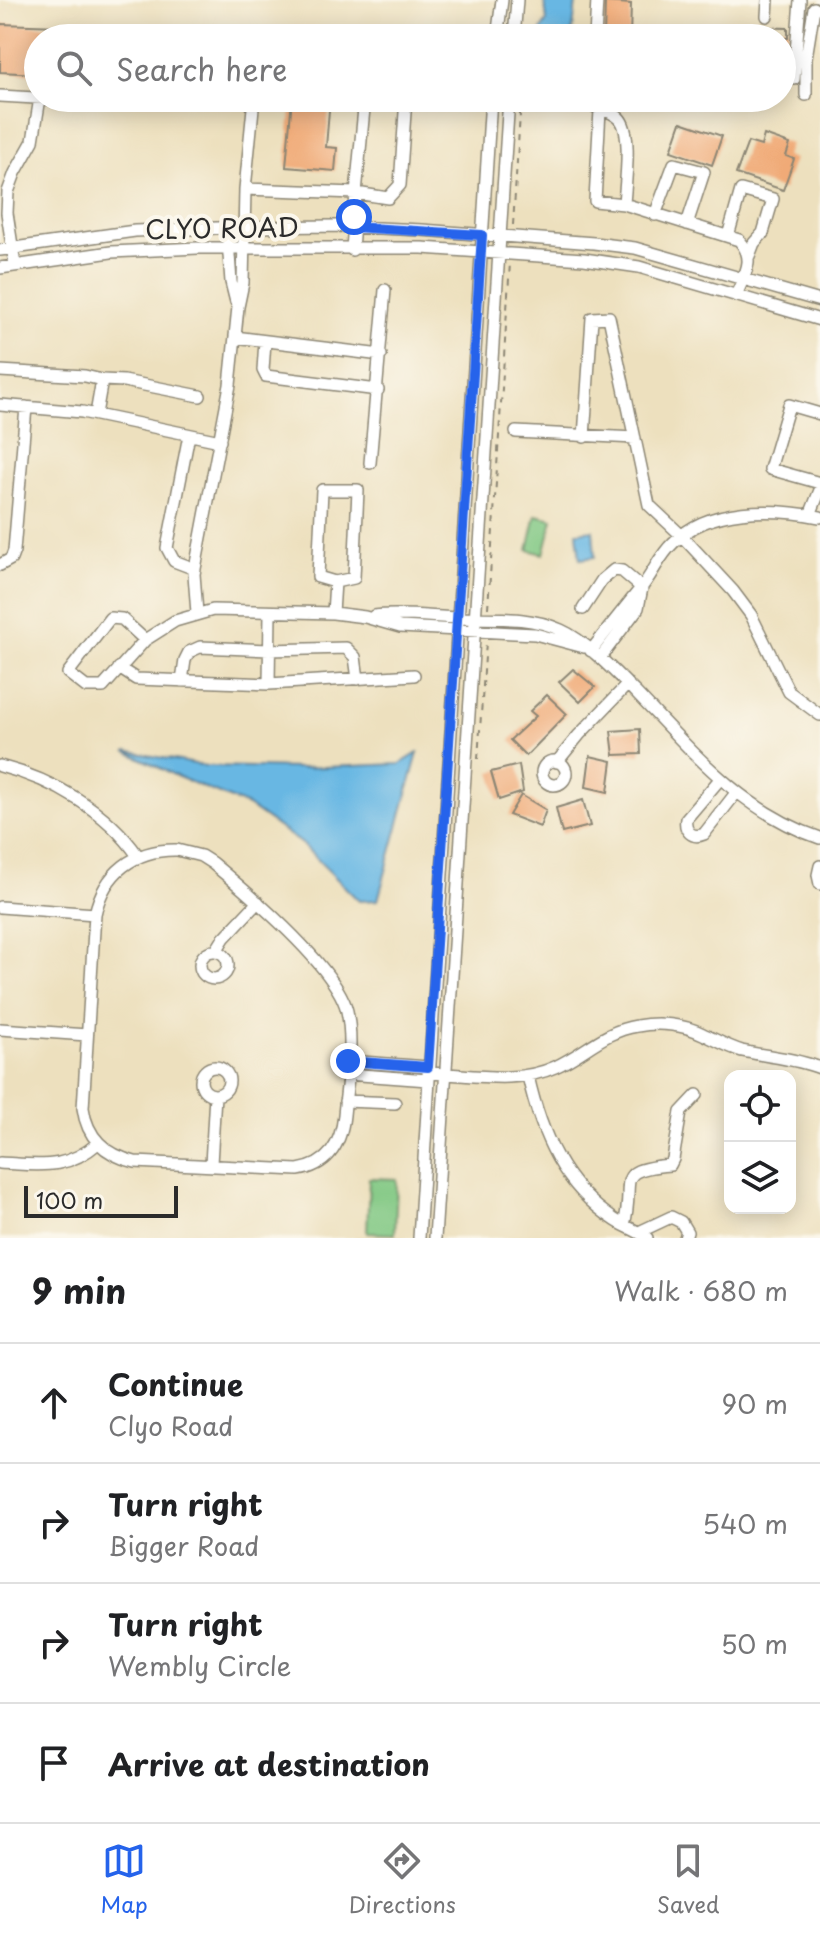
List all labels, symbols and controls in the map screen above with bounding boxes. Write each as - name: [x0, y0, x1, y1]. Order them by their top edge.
- search box: [24, 24, 796, 112]
- icon: search: [52, 46, 96, 90]
- text: Search here: [116, 46, 288, 91]
- route start: [336, 199, 372, 235]
- street label: CLYO ROAD: [145, 207, 299, 248]
- route end: [330, 1043, 366, 1079]
- map controls: [724, 1070, 796, 1214]
- button: locate: [724, 1070, 796, 1142]
- button: layers: [724, 1142, 796, 1214]
- scale bar: [24, 1182, 178, 1218]
- text: 100 m: [36, 1183, 103, 1216]
- text: 9 min: [32, 1264, 126, 1316]
- text: Walk · 680 m: [614, 1271, 788, 1310]
- text: Continue: [108, 1361, 243, 1406]
- icon: ahead: [32, 1381, 76, 1425]
- text: 90 m: [721, 1384, 788, 1423]
- text: Clyo Road: [108, 1406, 234, 1445]
- text: Turn right: [108, 1481, 263, 1526]
- icon: right: [32, 1501, 76, 1545]
- text: 540 m: [702, 1504, 788, 1543]
- text: Bigger Road: [108, 1526, 259, 1565]
- text: Turn right: [108, 1601, 263, 1646]
- icon: right: [32, 1621, 76, 1665]
- text: 50 m: [721, 1624, 788, 1663]
- text: Wembly Circle: [108, 1646, 291, 1685]
- icon: arrive: [32, 1741, 76, 1785]
- text: Arrive at destination: [108, 1741, 430, 1786]
- tab: Map: [101, 1839, 148, 1920]
- tab: Directions: [349, 1839, 456, 1920]
- tab: Saved: [657, 1839, 719, 1920]

